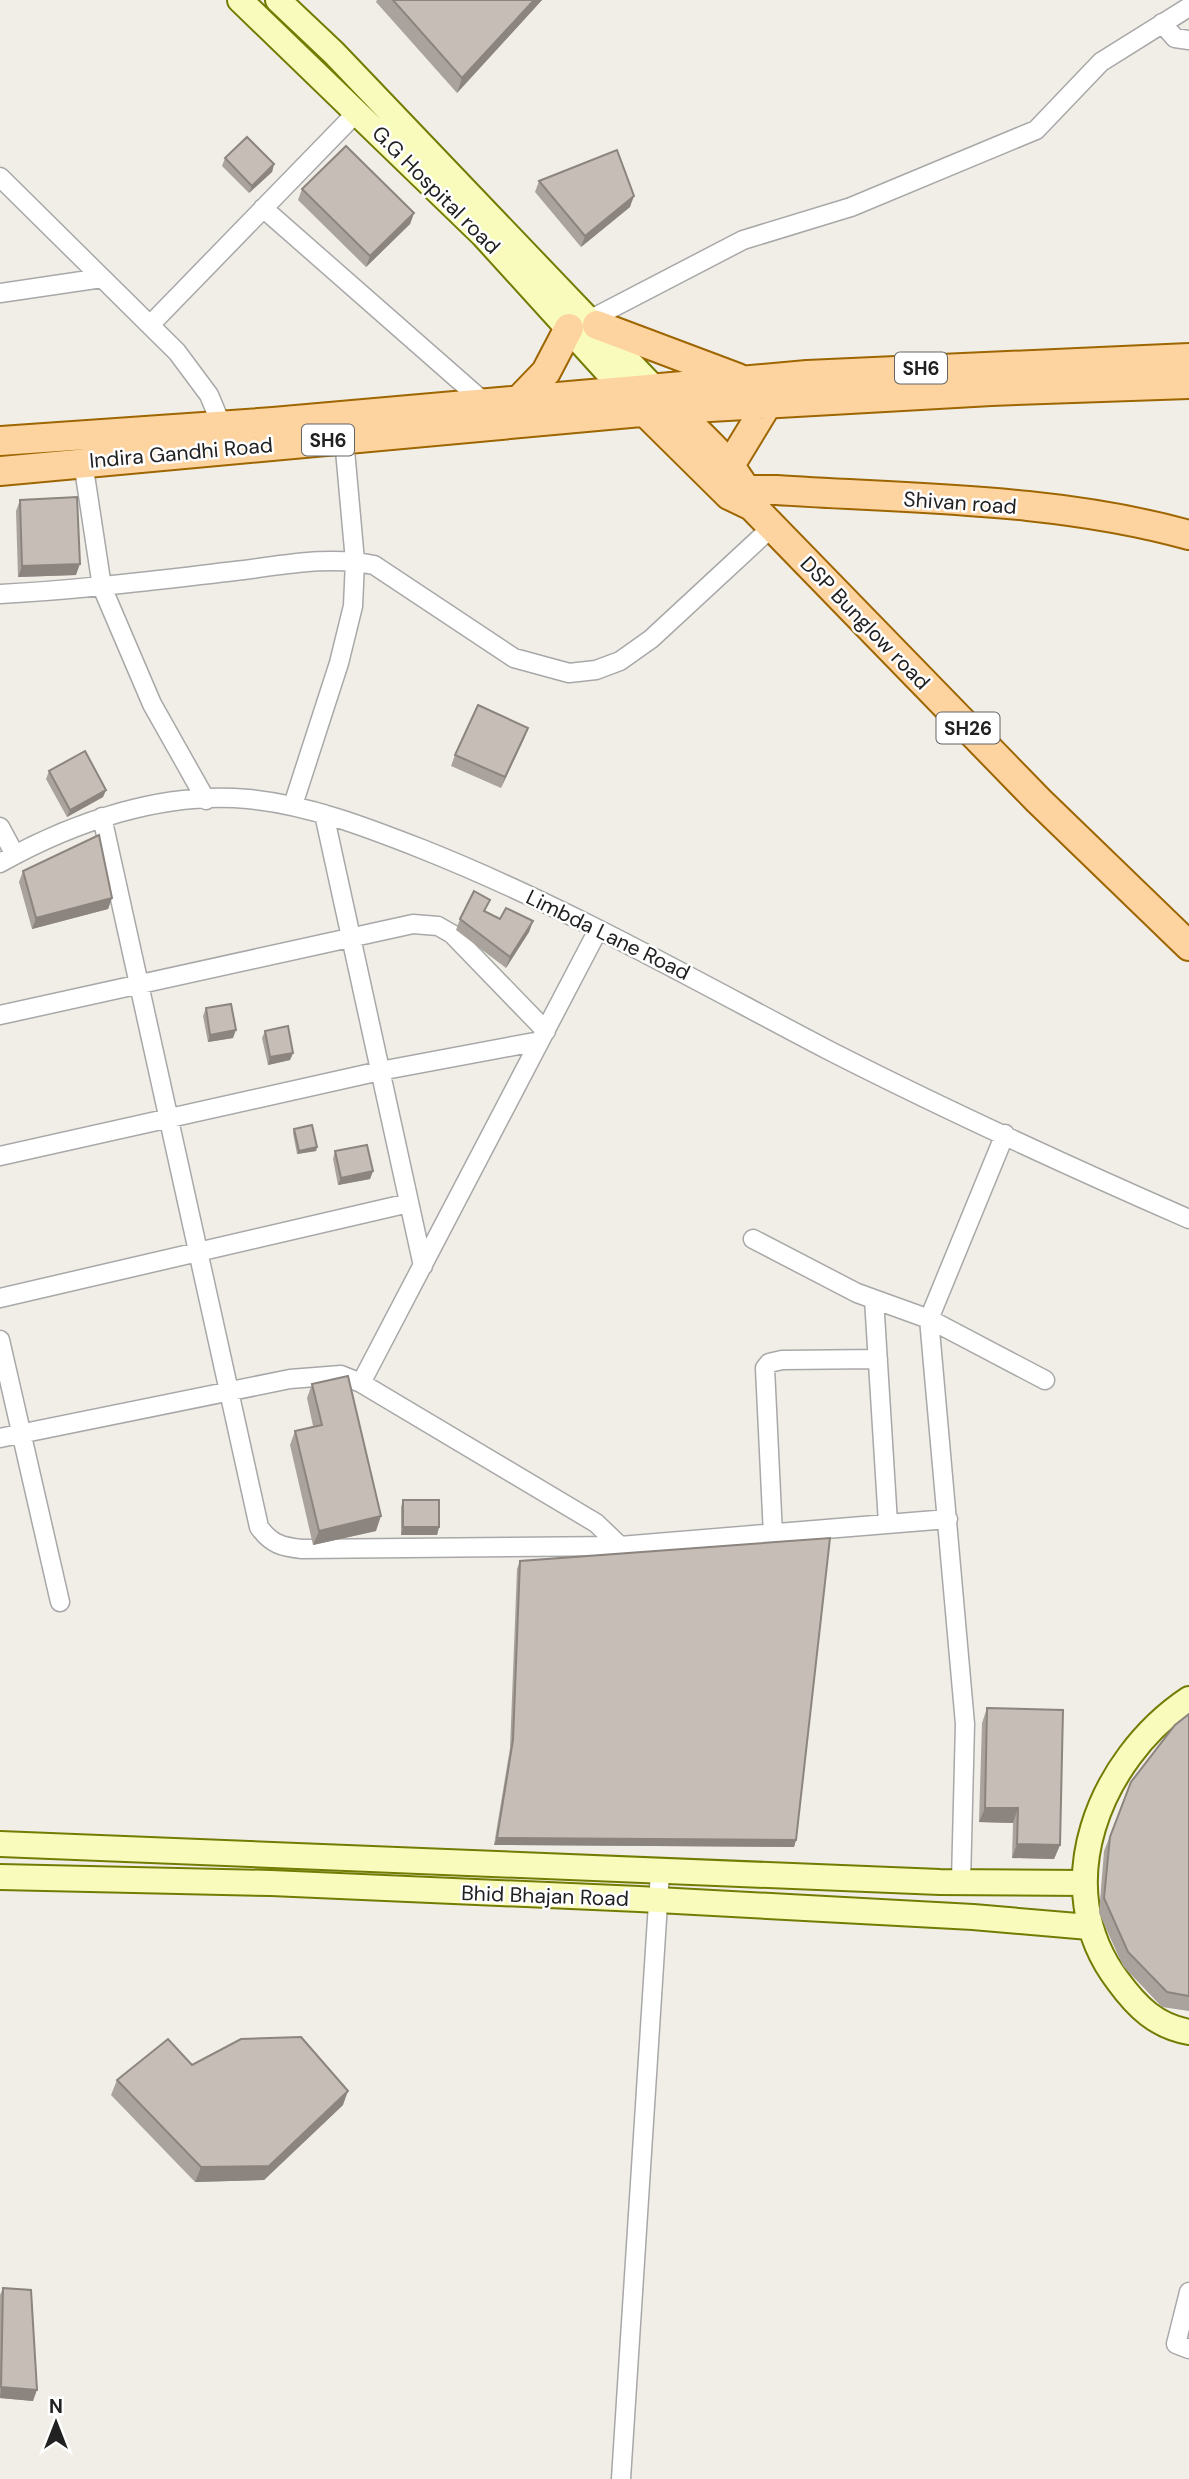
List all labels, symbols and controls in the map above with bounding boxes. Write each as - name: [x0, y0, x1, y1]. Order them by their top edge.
- street label: G.G Hospital road: [366, 120, 506, 260]
- road number: SH6: [895, 352, 947, 384]
- road number: SH6: [302, 424, 354, 456]
- street label: Indira Gandhi Road: [88, 431, 274, 475]
- street label: Shivan road: [902, 485, 1018, 521]
- street label: DSP Bunglow road: [794, 550, 936, 696]
- road number: SH26: [936, 712, 1000, 744]
- street label: Limbda Lane Road: [521, 883, 695, 987]
- street label: Bhid Bhajan Road: [461, 1879, 629, 1913]
- north arrow: [21, 2388, 91, 2458]
- text: N: [49, 2394, 63, 2419]

